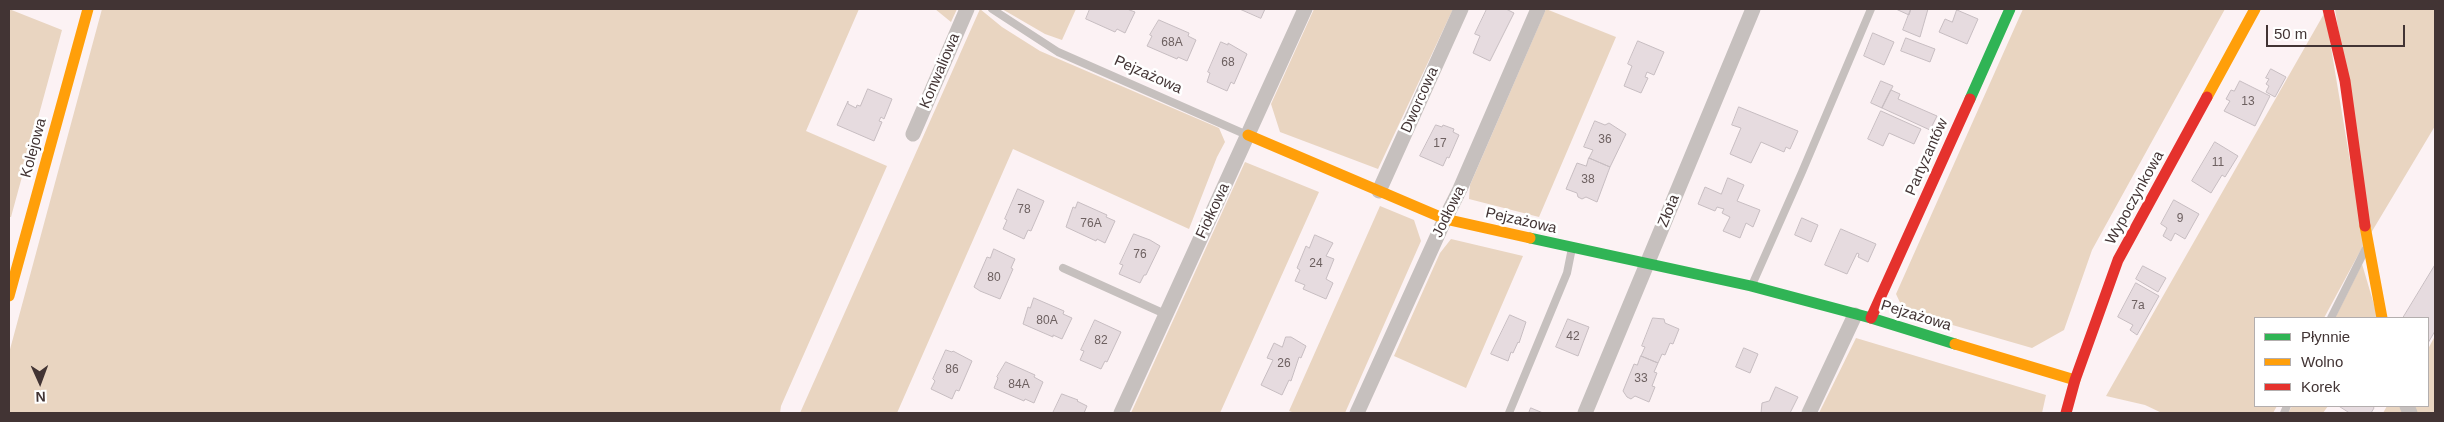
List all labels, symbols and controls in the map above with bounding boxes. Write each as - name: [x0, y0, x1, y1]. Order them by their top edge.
- scale bar: [2269, 15, 2408, 47]
- text: 50 m: [2274, 25, 2307, 42]
- street label: Konwaliowa: [916, 31, 964, 111]
- house number: 68A: [1161, 36, 1183, 50]
- street label: Pejzażowa: [1111, 52, 1185, 98]
- house number: 68: [1221, 56, 1235, 70]
- street label: Dworcowa: [1398, 64, 1442, 136]
- house number: 13: [2241, 95, 2255, 109]
- street label: Kolejowa: [17, 116, 51, 180]
- street label: Partyzantów: [1902, 116, 1952, 198]
- house number: 36: [1598, 133, 1612, 147]
- house number: 17: [1433, 137, 1447, 151]
- street label: Wypoczynkowa: [2102, 148, 2168, 248]
- house number: 11: [2212, 156, 2224, 170]
- house number: 38: [1581, 173, 1595, 187]
- street label: Fiołkowa: [1192, 180, 1234, 242]
- street label: Jodłowa: [1429, 183, 1469, 241]
- street label: Złota: [1654, 192, 1684, 230]
- house number: 78: [1017, 203, 1031, 217]
- street label: Pejzażowa: [1484, 204, 1558, 238]
- house number: 9: [2177, 212, 2183, 226]
- house number: 76A: [1080, 217, 1102, 231]
- house number: 76: [1133, 248, 1147, 262]
- house number: 24: [1309, 257, 1323, 271]
- house number: 80: [987, 271, 1001, 285]
- street label: Pejzażowa: [1879, 297, 1953, 335]
- house number: 7a: [2131, 299, 2145, 313]
- house number: 80A: [1036, 314, 1058, 328]
- legend: [2254, 317, 2429, 407]
- text: Płynnie: [2301, 328, 2350, 345]
- house number: 42: [1566, 330, 1580, 344]
- house number: 82: [1094, 334, 1108, 348]
- text: Wolno: [2301, 353, 2343, 370]
- north arrow: [15, 357, 65, 407]
- house number: 26: [1277, 357, 1291, 371]
- house number: 86: [945, 363, 959, 377]
- house number: 33: [1634, 372, 1648, 386]
- house number: 84A: [1008, 378, 1030, 392]
- text: Korek: [2301, 378, 2340, 395]
- text: N: [35, 389, 46, 405]

